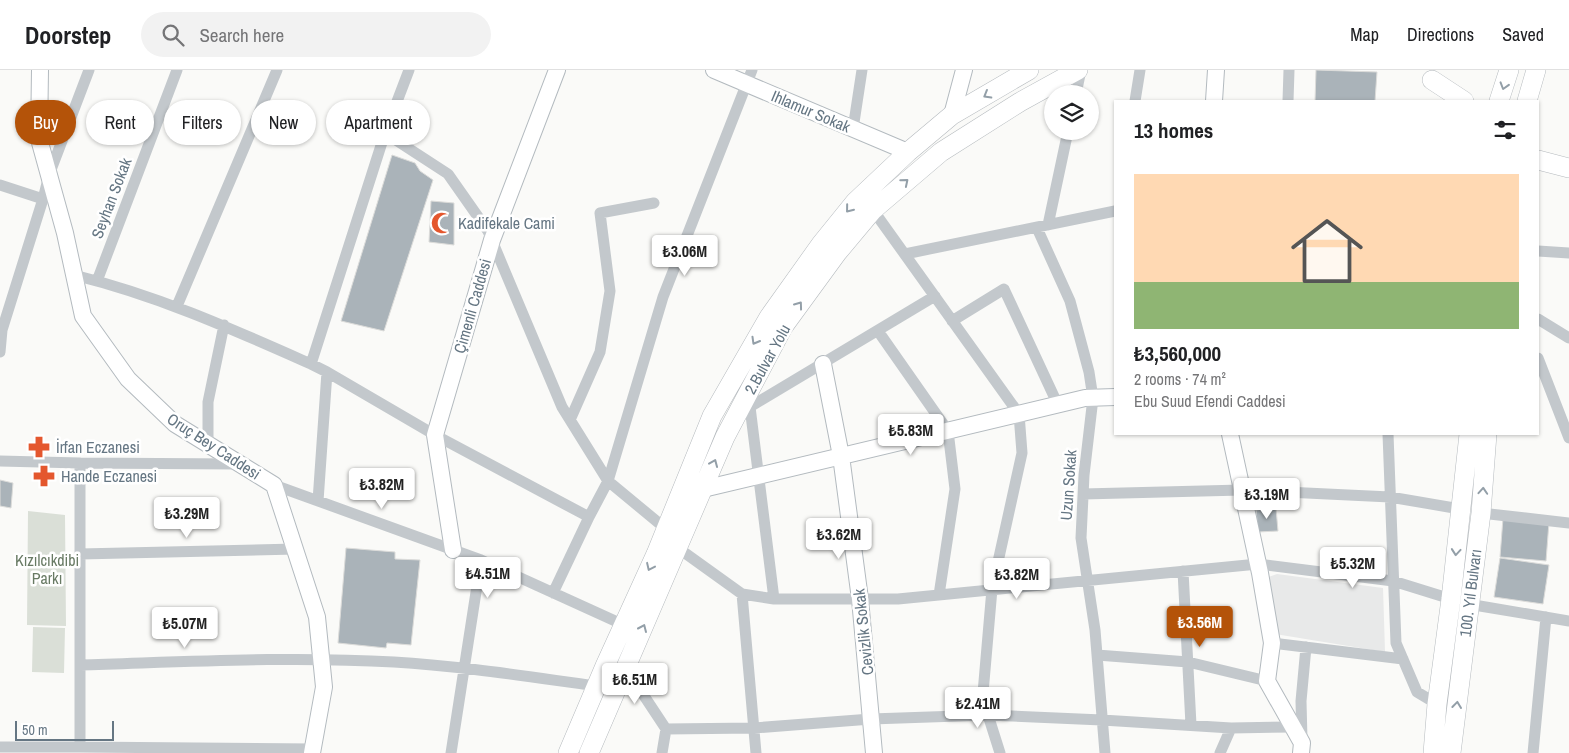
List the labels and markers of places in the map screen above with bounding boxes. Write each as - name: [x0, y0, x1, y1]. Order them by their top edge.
- mosque icon: Kadifekale Cami: [429, 210, 455, 236]
- place label: Kadifekale Cami: [458, 212, 555, 234]
- pin: ₺3.06M: [644, 234, 726, 277]
- pin: ₺5.83M: [870, 414, 952, 456]
- pharmacy icon: İrfan Eczanesi: [26, 434, 52, 460]
- place label: İrfan Eczanesi: [56, 436, 140, 458]
- pharmacy icon: Hande Eczanesi: [31, 463, 57, 489]
- place label: Hande Eczanesi: [61, 465, 157, 487]
- pin: ₺3.82M: [341, 468, 423, 510]
- pin: ₺3.19M: [1226, 478, 1308, 520]
- pin: ₺3.29M: [146, 496, 228, 539]
- pin: ₺3.62M: [798, 518, 880, 560]
- pin: ₺5.32M: [1312, 546, 1394, 589]
- pin: ₺4.51M: [447, 556, 529, 599]
- pin: ₺3.82M: [976, 558, 1058, 600]
- pin: ₺5.07M: [144, 606, 226, 649]
- pin: ₺3.56M: [1159, 606, 1241, 648]
- pin: ₺6.51M: [594, 662, 676, 705]
- pin: ₺2.41M: [937, 686, 1019, 729]

